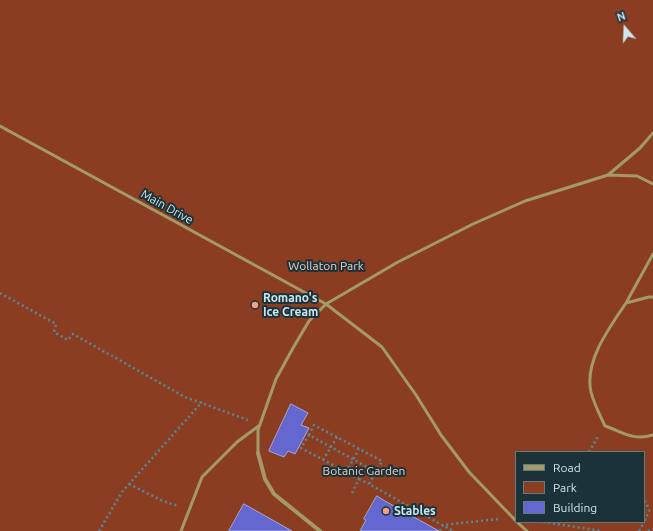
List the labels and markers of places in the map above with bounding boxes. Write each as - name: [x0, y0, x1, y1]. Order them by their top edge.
- place label: Romano's Ice Cream: [263, 291, 318, 319]
- marker: Romano's Ice Cream: [250, 300, 260, 310]
- place label: Stables: [394, 504, 436, 518]
- marker: Stables: [381, 506, 391, 516]

